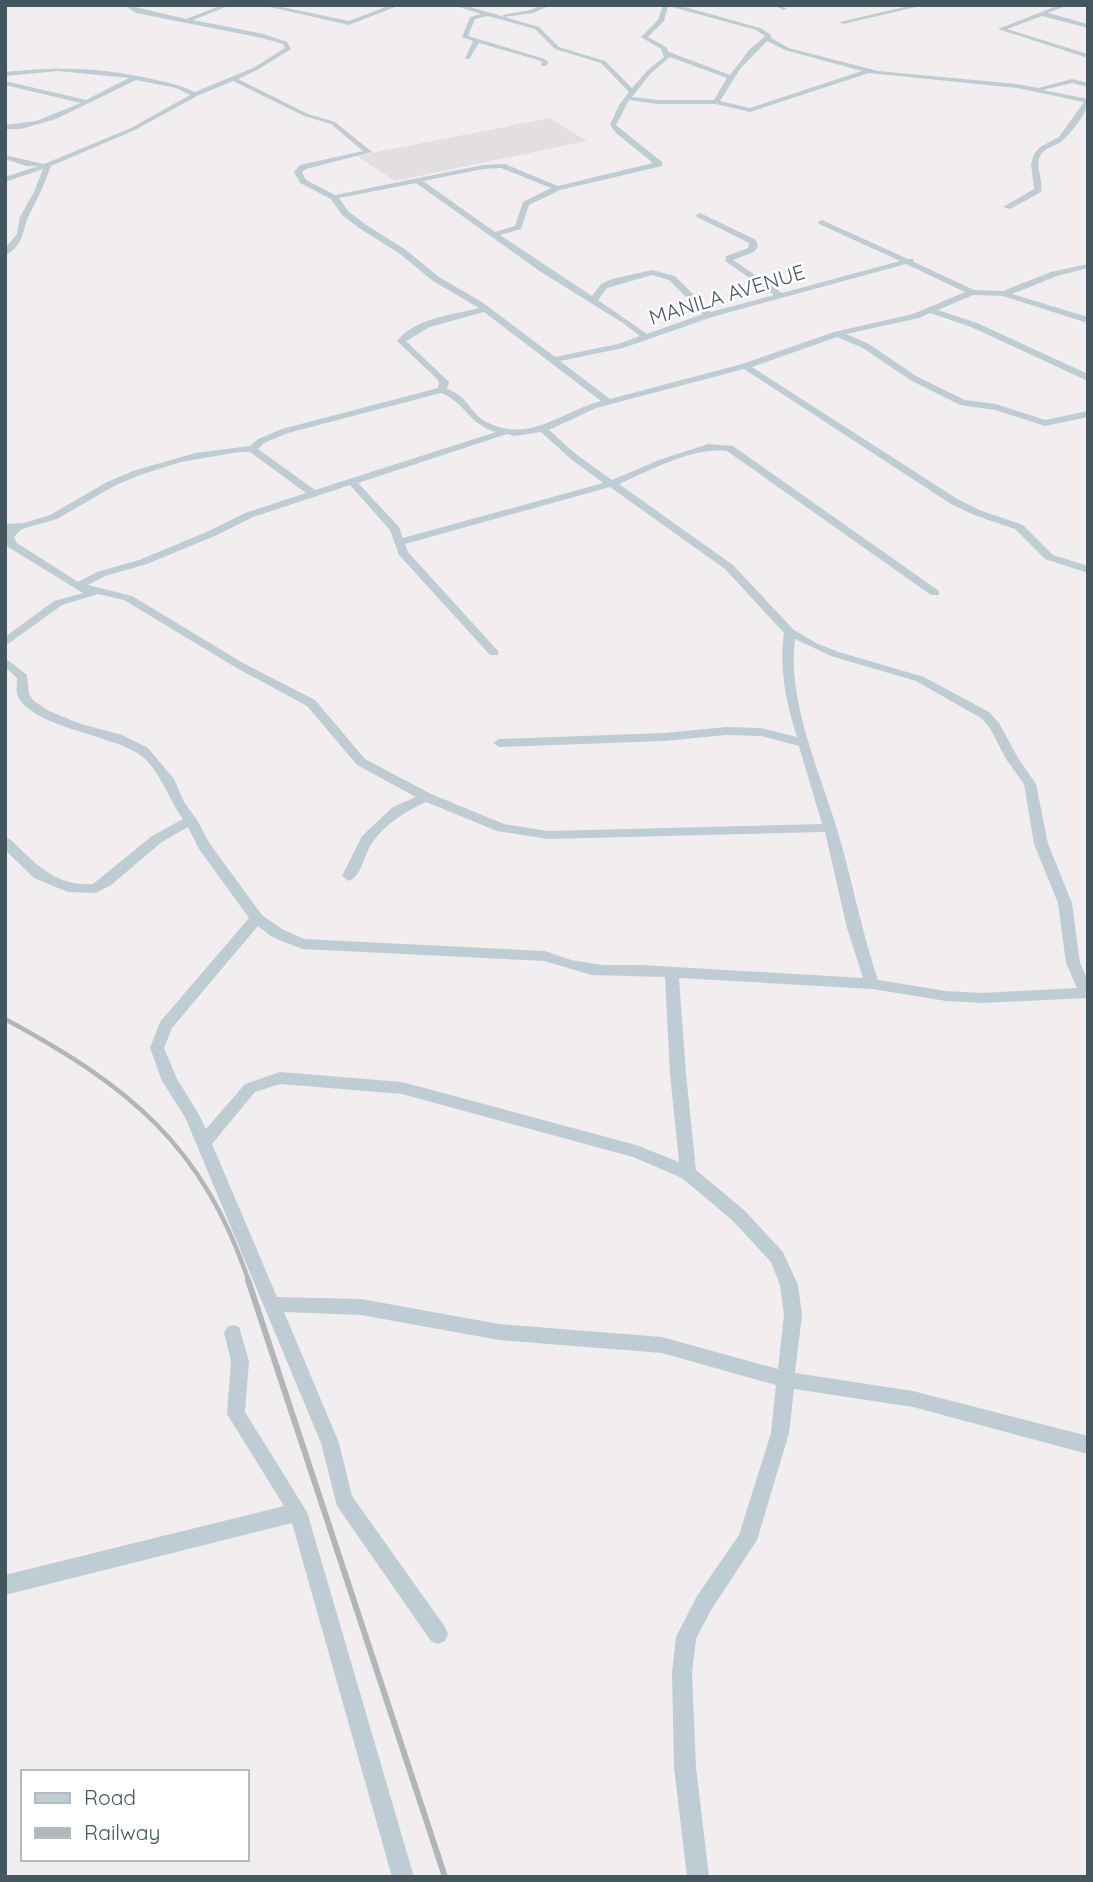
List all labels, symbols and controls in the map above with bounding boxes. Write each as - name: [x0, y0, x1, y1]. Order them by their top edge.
- street label: MANILA AVENUE: [646, 258, 808, 330]
- legend: [21, 1770, 248, 1861]
- text: Road: [84, 1784, 136, 1810]
- text: Railway: [84, 1819, 160, 1845]

